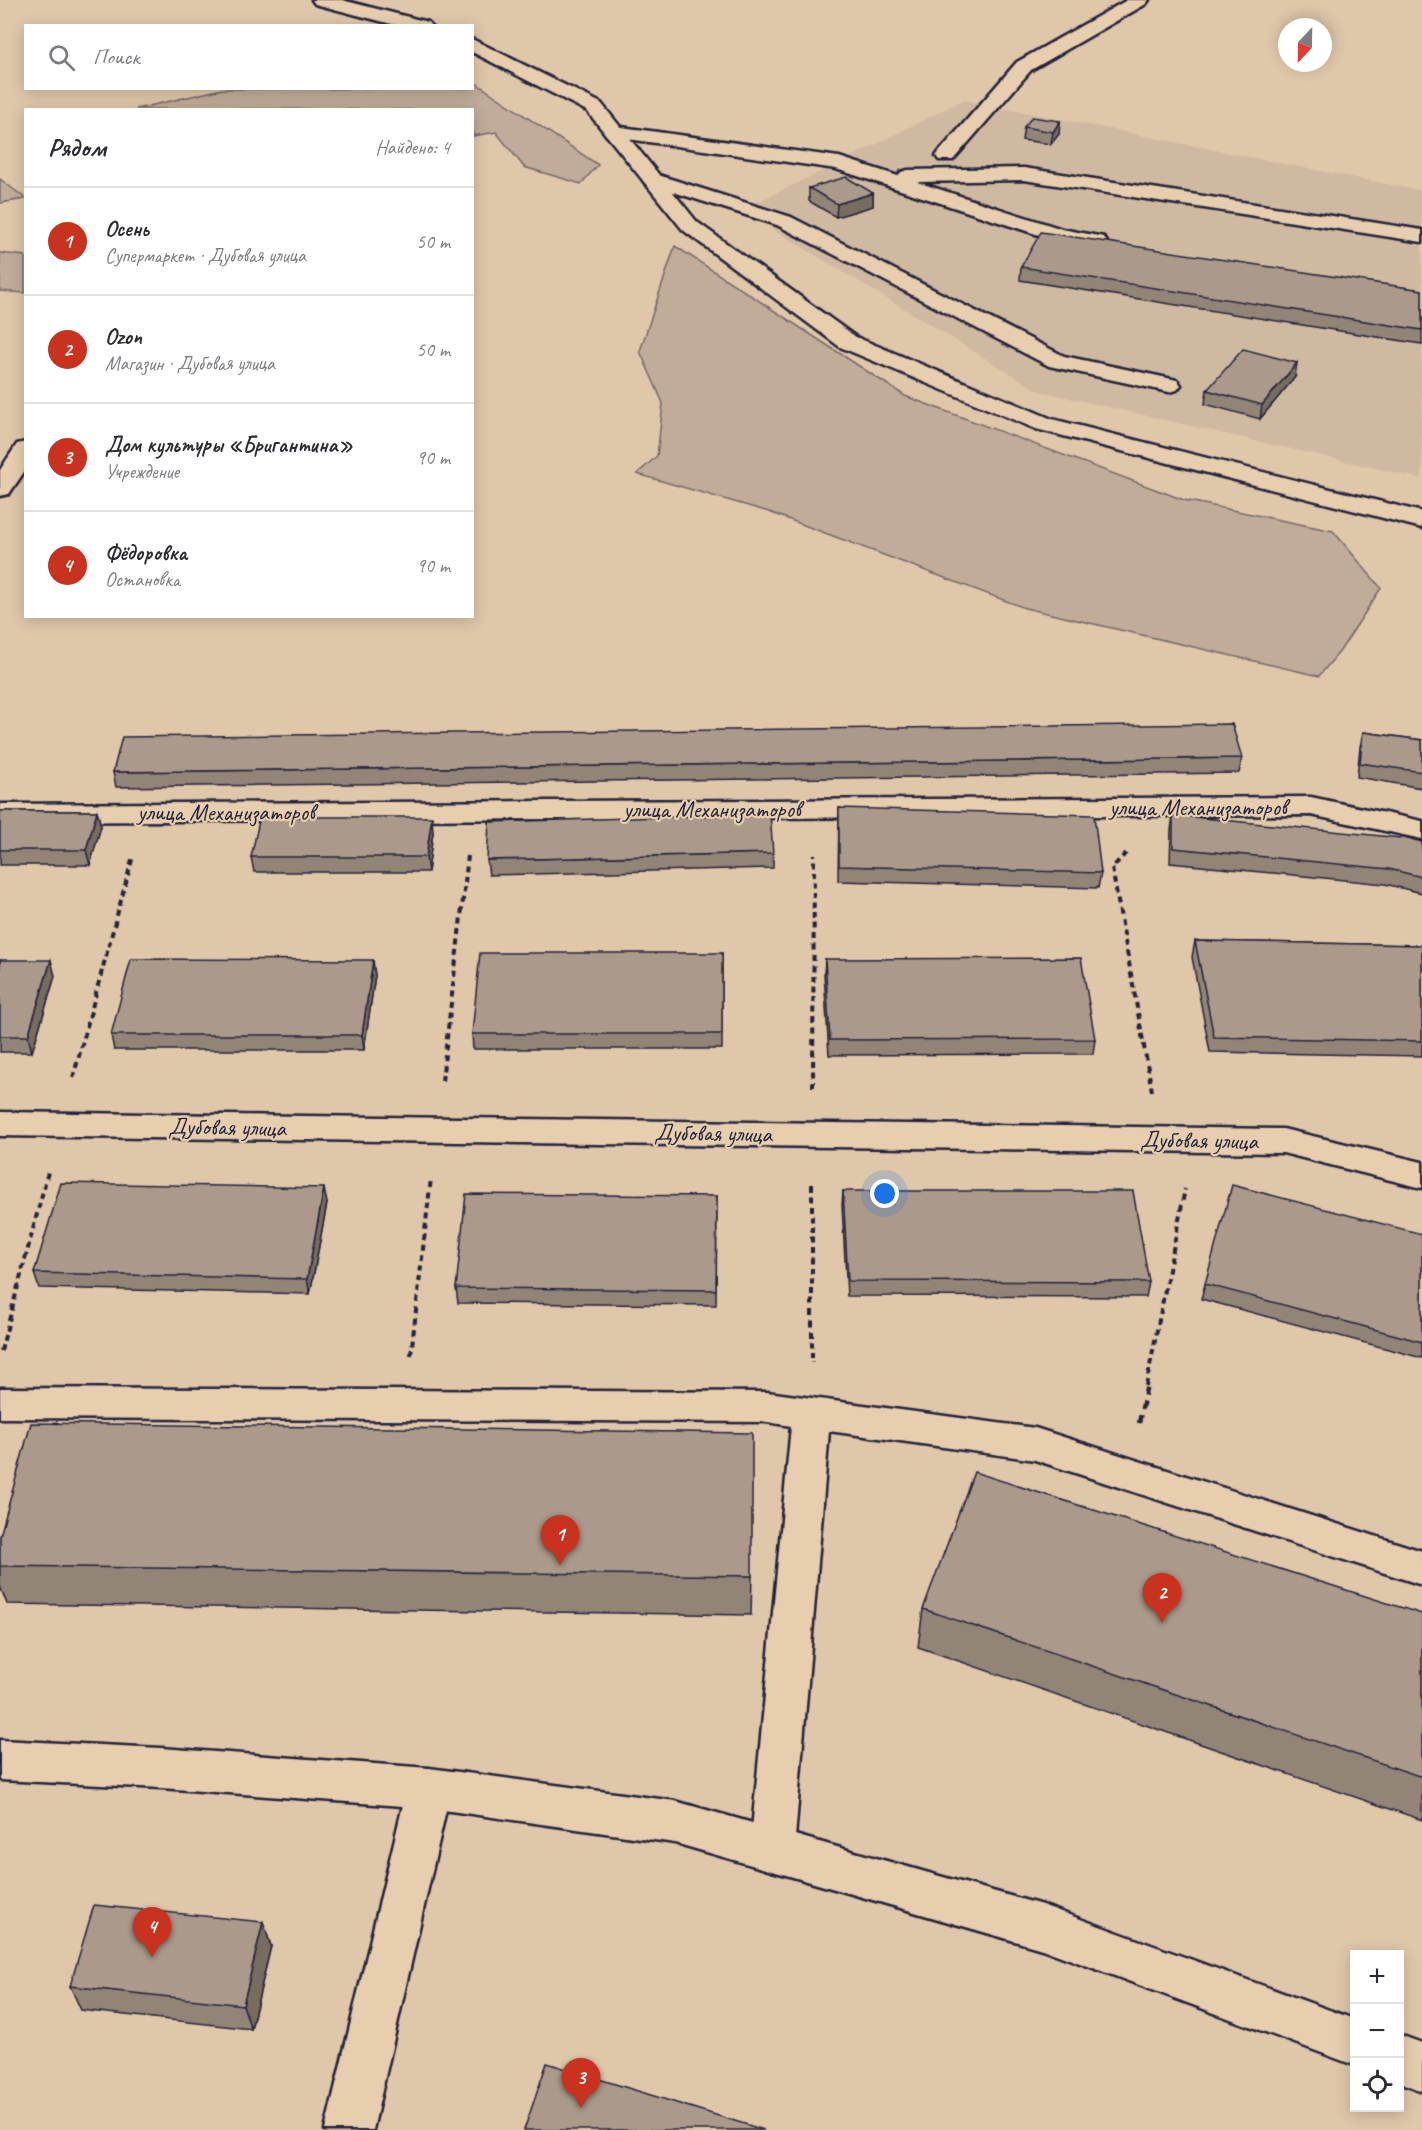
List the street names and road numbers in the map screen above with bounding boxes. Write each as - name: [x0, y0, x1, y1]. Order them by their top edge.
- street label: улица Механизаторов: [1107, 792, 1291, 822]
- street label: улица Механизаторов: [621, 794, 805, 824]
- street label: улица Механизаторов: [135, 797, 319, 827]
- street label: Дубовая улица: [168, 1111, 288, 1143]
- street label: Дубовая улица: [654, 1117, 774, 1149]
- street label: Дубовая улица: [1140, 1124, 1260, 1156]

